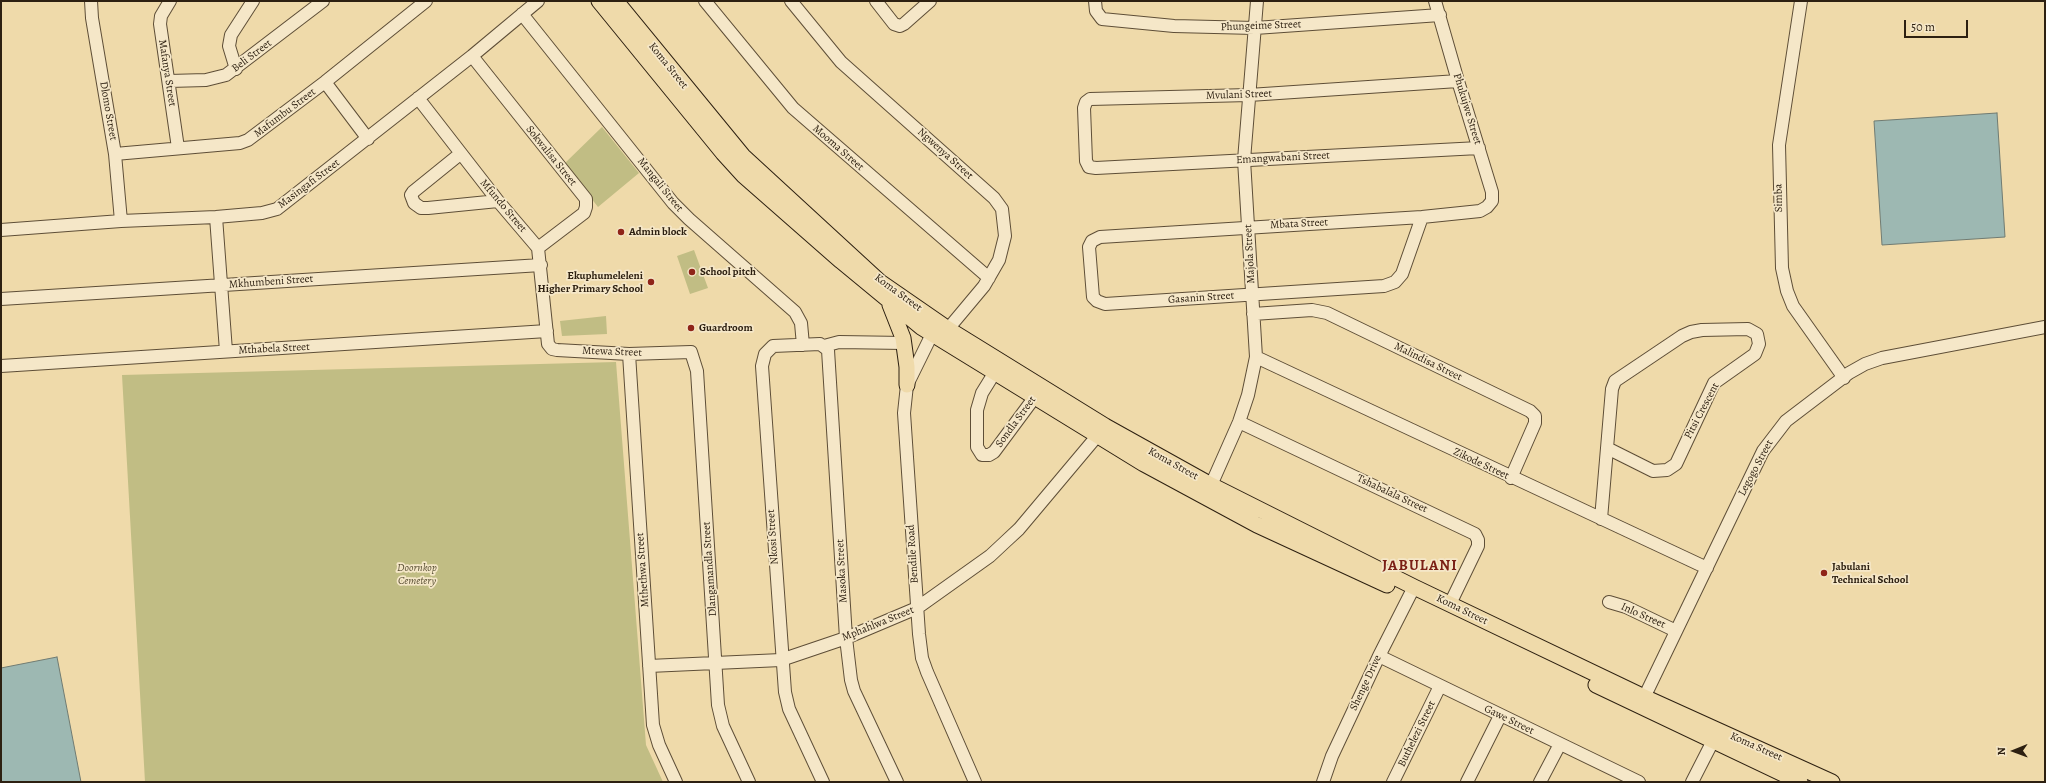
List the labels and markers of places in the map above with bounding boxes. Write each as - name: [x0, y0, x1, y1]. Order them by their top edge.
- place label: Admin block: [629, 225, 687, 239]
- marker: Admin block: [616, 227, 626, 237]
- place label: School pitch: [700, 265, 756, 279]
- marker: School pitch: [687, 267, 697, 277]
- place label: Ekuphumeleleni Higher Primary School: [538, 269, 643, 295]
- marker: Ekuphumeleleni Higher Primary School: [646, 277, 656, 287]
- place label: Guardroom: [699, 321, 753, 335]
- marker: Guardroom: [686, 323, 696, 333]
- place label: Jabulani Technical School: [1832, 560, 1908, 586]
- marker: Jabulani Technical School: [1819, 568, 1829, 578]

